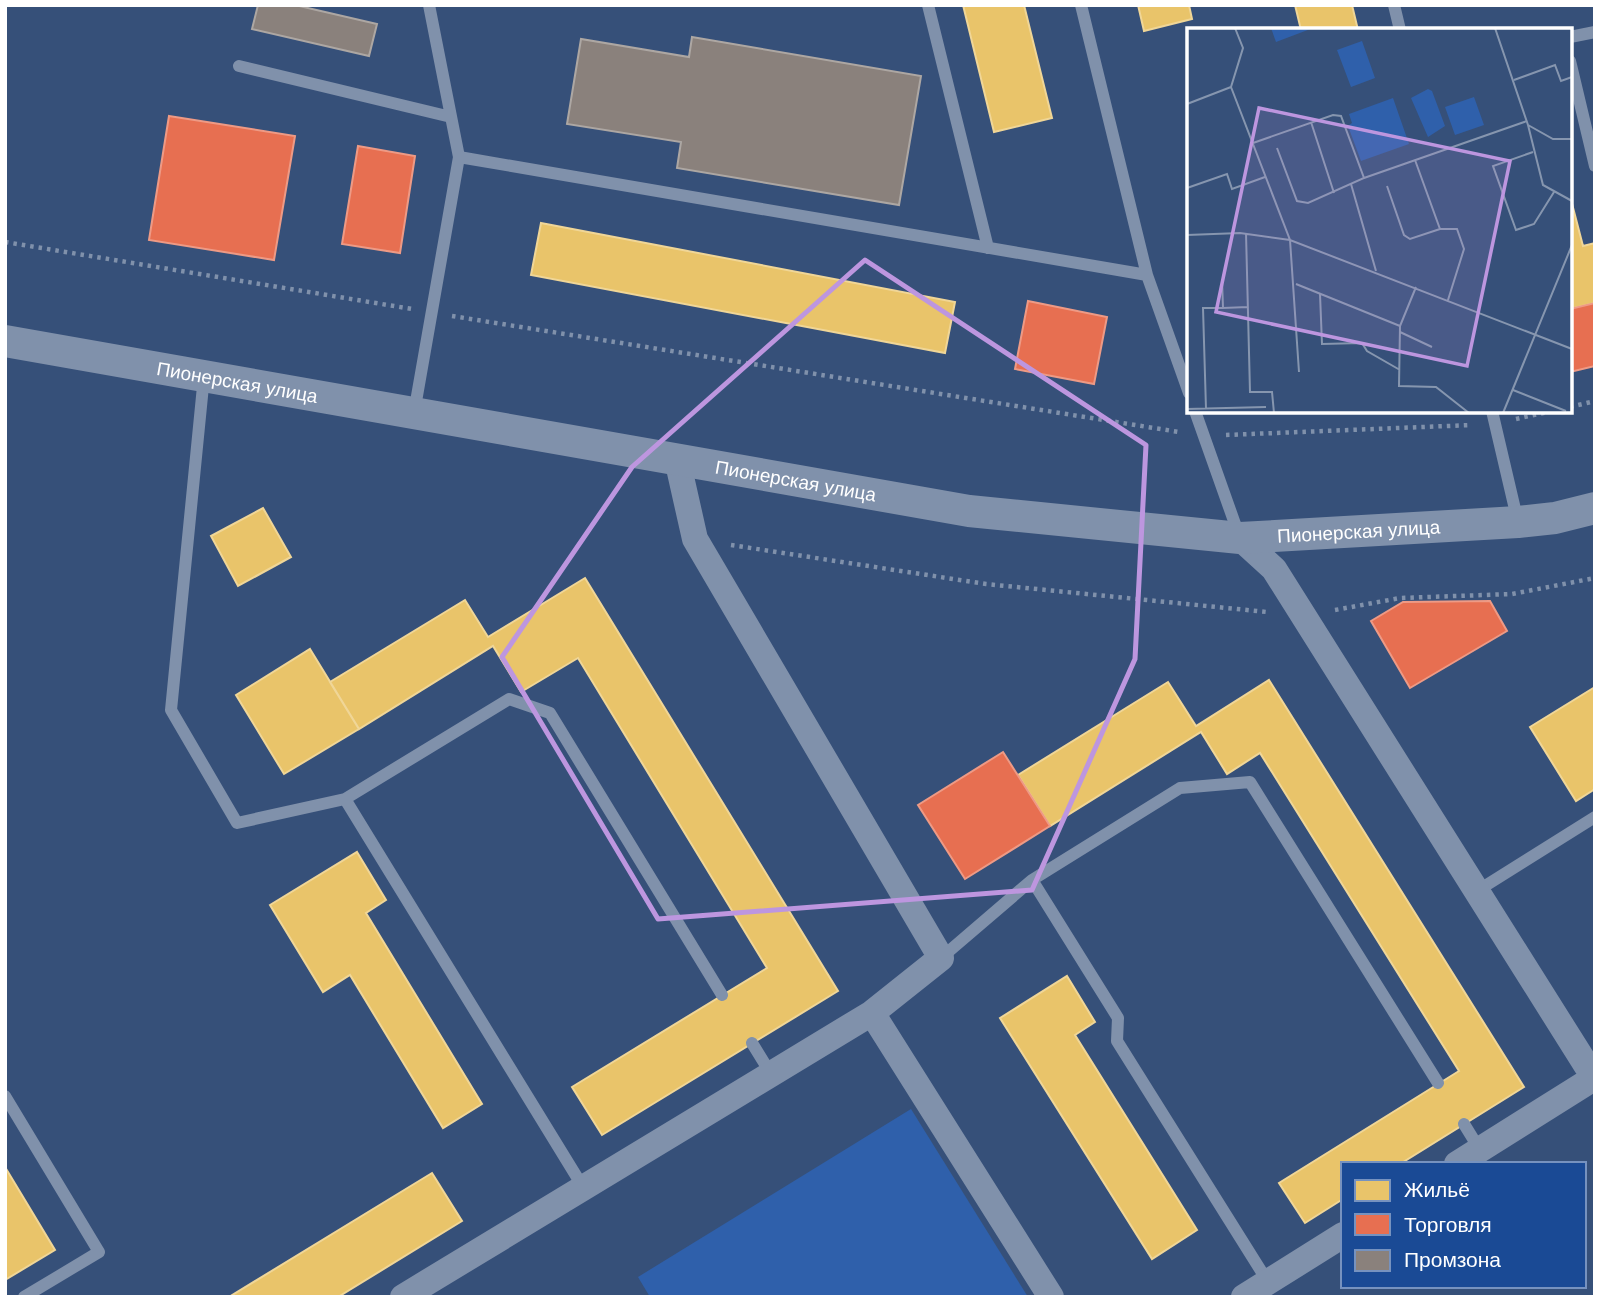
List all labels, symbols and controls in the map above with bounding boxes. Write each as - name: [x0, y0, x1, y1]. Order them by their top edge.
- inset map: [1187, 28, 1572, 413]
- street label: Пионерская улица: [155, 357, 320, 407]
- street label: Пионерская улица: [714, 456, 878, 505]
- street label: Пионерская улица: [1277, 516, 1441, 546]
- legend: [1341, 1162, 1586, 1288]
- text: Жильё: [1404, 1178, 1470, 1201]
- text: Торговля: [1404, 1213, 1492, 1236]
- text: Промзона: [1404, 1248, 1501, 1271]

